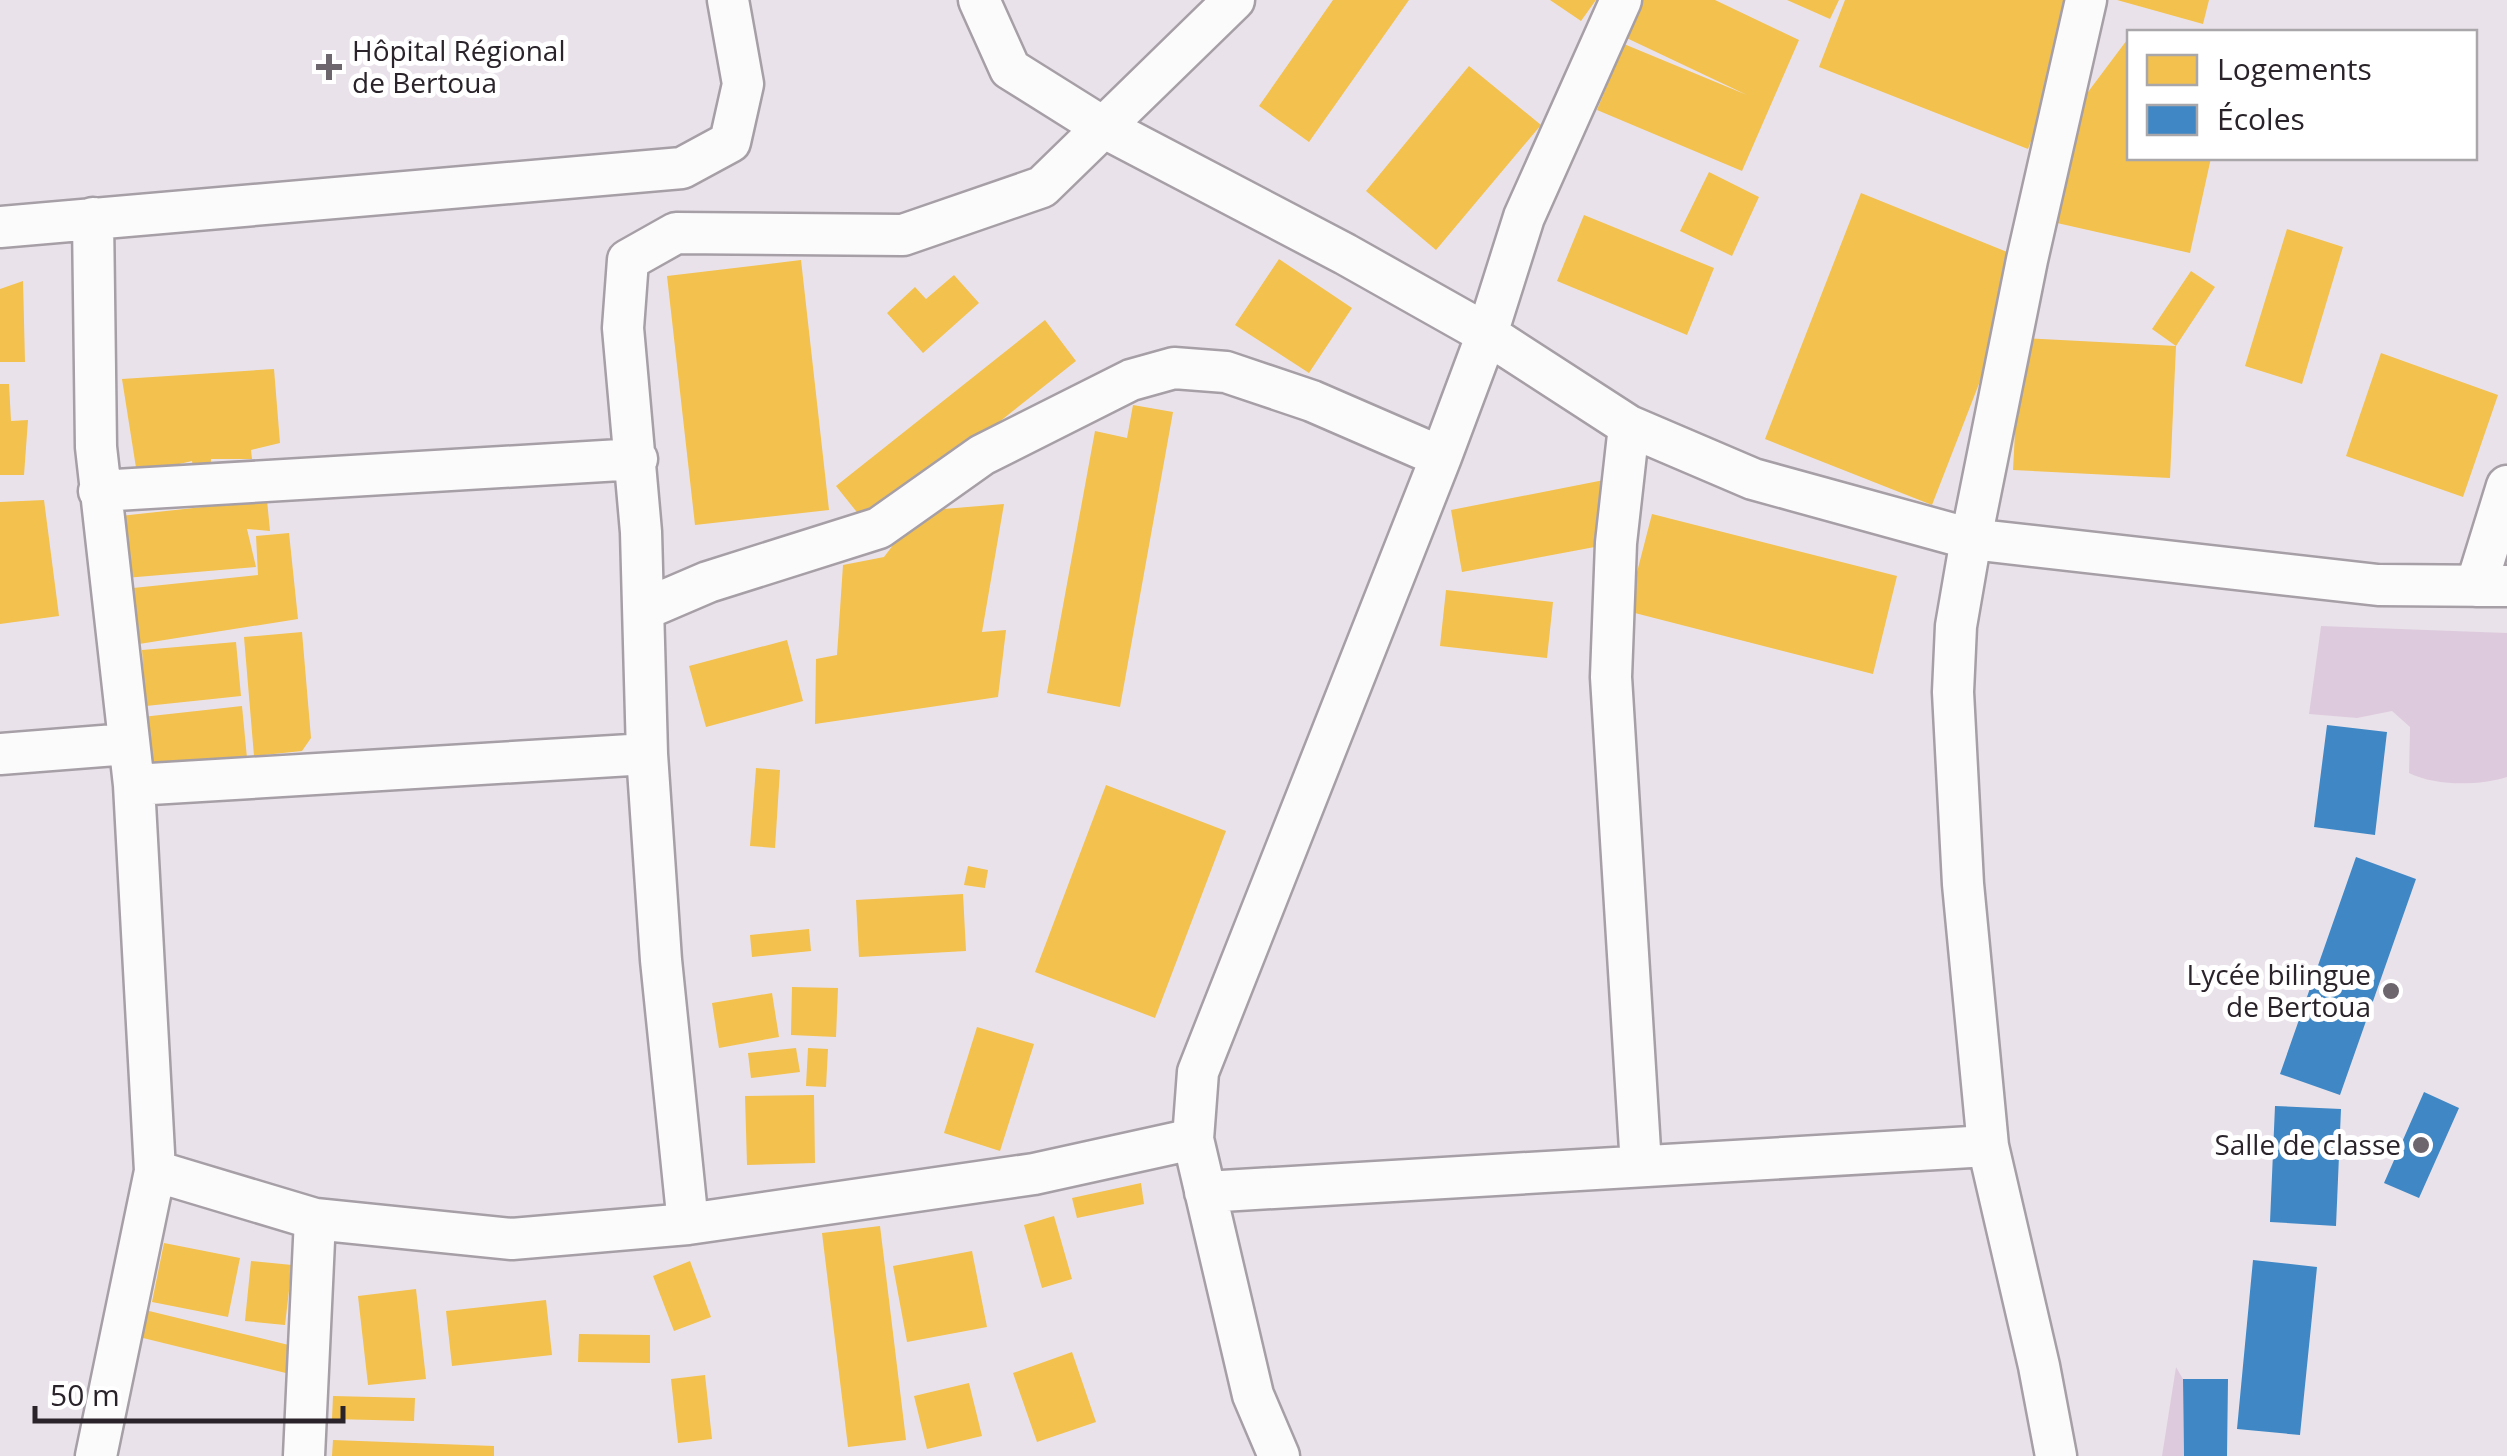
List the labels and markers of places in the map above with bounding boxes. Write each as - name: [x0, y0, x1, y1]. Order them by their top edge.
- place label: Hôpital Régional de Bertoua: [352, 31, 566, 101]
- marker: Hôpital Régional de Bertoua: [316, 54, 342, 80]
- place label: Lycée bilingue de Bertoua: [2187, 955, 2371, 1025]
- marker: Lycée bilingue de Bertoua: [2380, 980, 2402, 1002]
- place label: Salle de classe: [2214, 1125, 2401, 1163]
- marker: Salle de classe: [2410, 1134, 2432, 1156]

